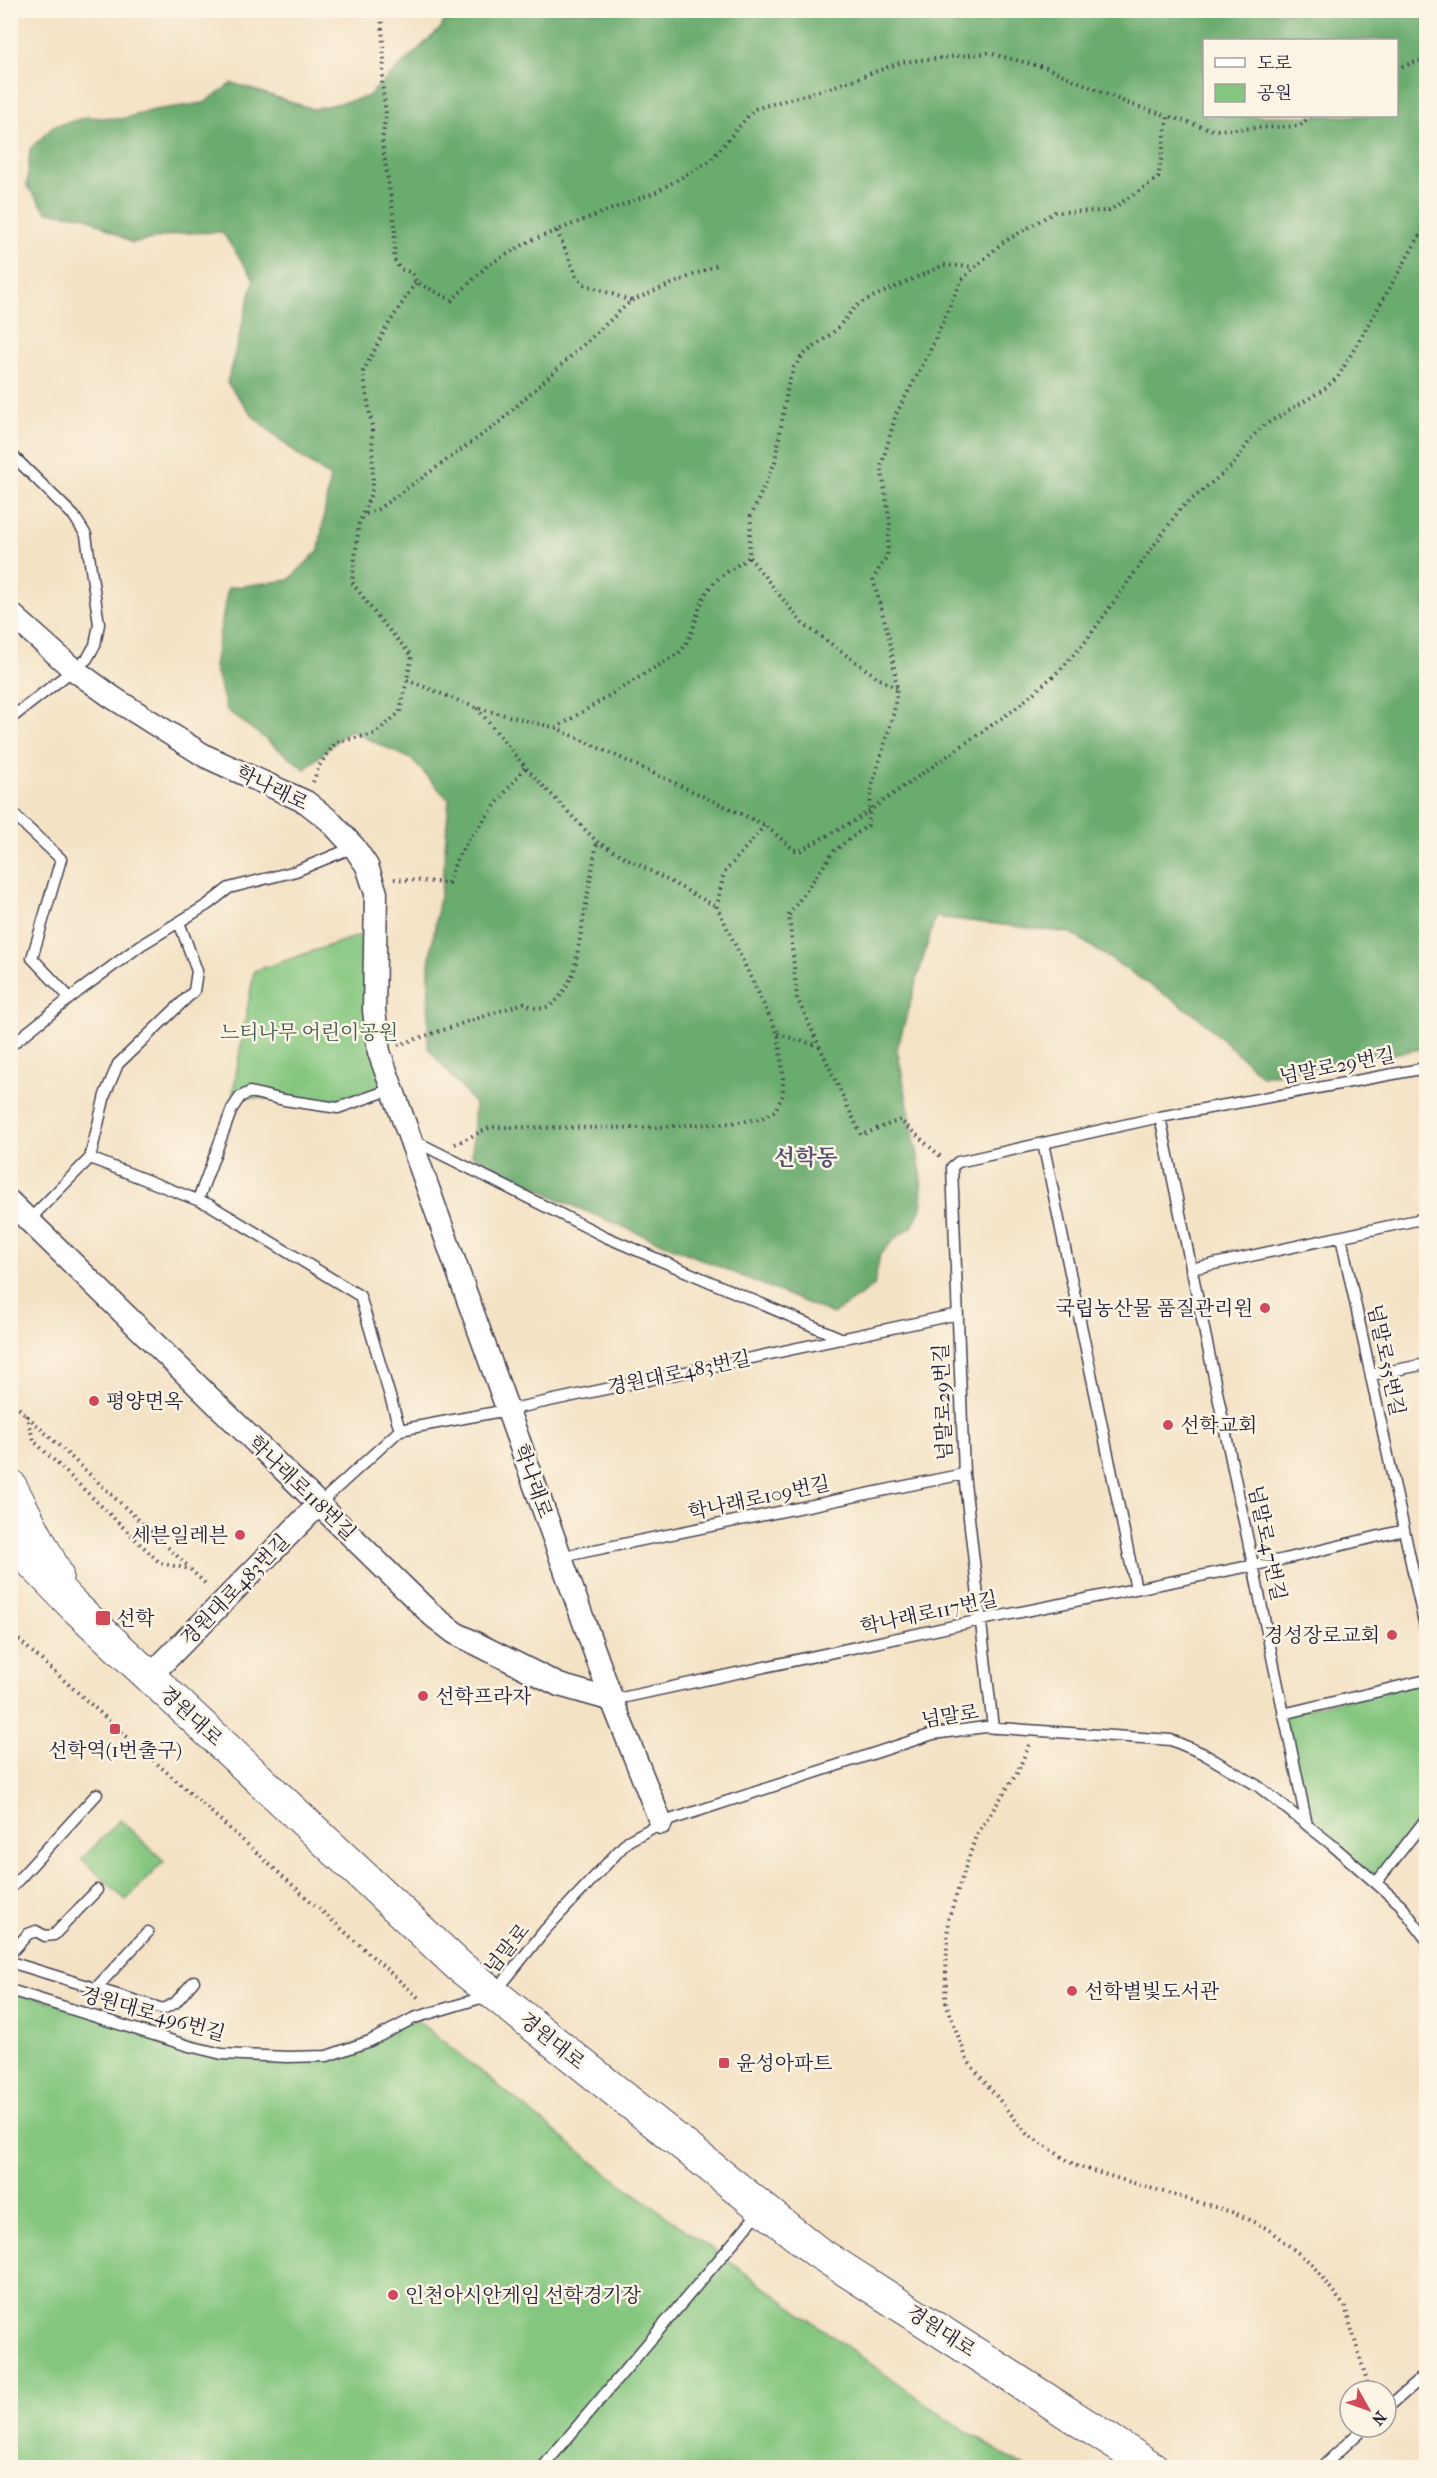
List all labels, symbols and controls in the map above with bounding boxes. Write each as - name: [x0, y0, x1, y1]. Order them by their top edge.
- legend: [1203, 39, 1398, 117]
- text: 도로: [1257, 53, 1292, 74]
- text: 공원: [1257, 83, 1292, 104]
- street label: 학나래로: [232, 761, 312, 815]
- park label: 느티나무 어린이공원: [220, 1021, 398, 1044]
- street label: 넘말로29번길: [1277, 1044, 1397, 1088]
- district label: 선학동: [774, 1145, 838, 1171]
- place label: 국립농산물 품질관리원: [1056, 1297, 1253, 1320]
- marker: 국립농산물 품질관리원: [1258, 1301, 1272, 1315]
- street label: 넘말로55번길: [1363, 1302, 1409, 1418]
- street label: 넘말로29번길: [929, 1343, 957, 1461]
- street label: 경원대로483번길: [605, 1347, 753, 1399]
- place label: 평양면옥: [106, 1390, 183, 1413]
- marker: 평양면옥: [87, 1394, 101, 1408]
- place label: 선학교회: [1180, 1414, 1257, 1437]
- marker: 선학교회: [1161, 1418, 1175, 1432]
- street label: 학나래로118번길: [244, 1431, 360, 1545]
- street label: 학나래로: [509, 1441, 557, 1521]
- street label: 학나래로109번길: [686, 1472, 832, 1524]
- street label: 넘말로47번길: [1244, 1483, 1290, 1603]
- place label: 세븐일레븐: [131, 1524, 228, 1547]
- marker: 세븐일레븐: [233, 1528, 247, 1542]
- street label: 경원대로483번길: [176, 1530, 294, 1650]
- street label: 학나래로117번길: [858, 1587, 1000, 1639]
- place label: 선학: [116, 1607, 155, 1630]
- marker: 선학: [94, 1609, 112, 1627]
- place label: 경성장로교회: [1264, 1624, 1380, 1647]
- marker: 경성장로교회: [1385, 1628, 1399, 1642]
- street label: 경원대로: [155, 1681, 227, 1751]
- place label: 선학프라자: [435, 1685, 532, 1708]
- marker: 선학프라자: [416, 1689, 430, 1703]
- street label: 넘말로: [920, 1700, 980, 1732]
- marker: 선학역(1번출구): [108, 1722, 122, 1736]
- place label: 선학역(1번출구): [48, 1739, 182, 1762]
- street label: 넘말로: [480, 1919, 534, 1979]
- place label: 선학별빛도서관: [1084, 1980, 1220, 2003]
- street label: 경원대로496번길: [78, 1982, 228, 2046]
- marker: 선학별빛도서관: [1065, 1984, 1079, 1998]
- street label: 경원대로: [515, 2008, 589, 2074]
- place label: 윤성아파트: [736, 2052, 833, 2075]
- marker: 윤성아파트: [717, 2056, 731, 2070]
- place label: 인천아시안게임 선학경기장: [405, 2284, 642, 2307]
- marker: 인천아시안게임 선학경기장: [386, 2288, 400, 2302]
- street label: 경원대로: [902, 2300, 980, 2362]
- north arrow: [1338, 2379, 1398, 2439]
- text: N: [1367, 2408, 1390, 2430]

